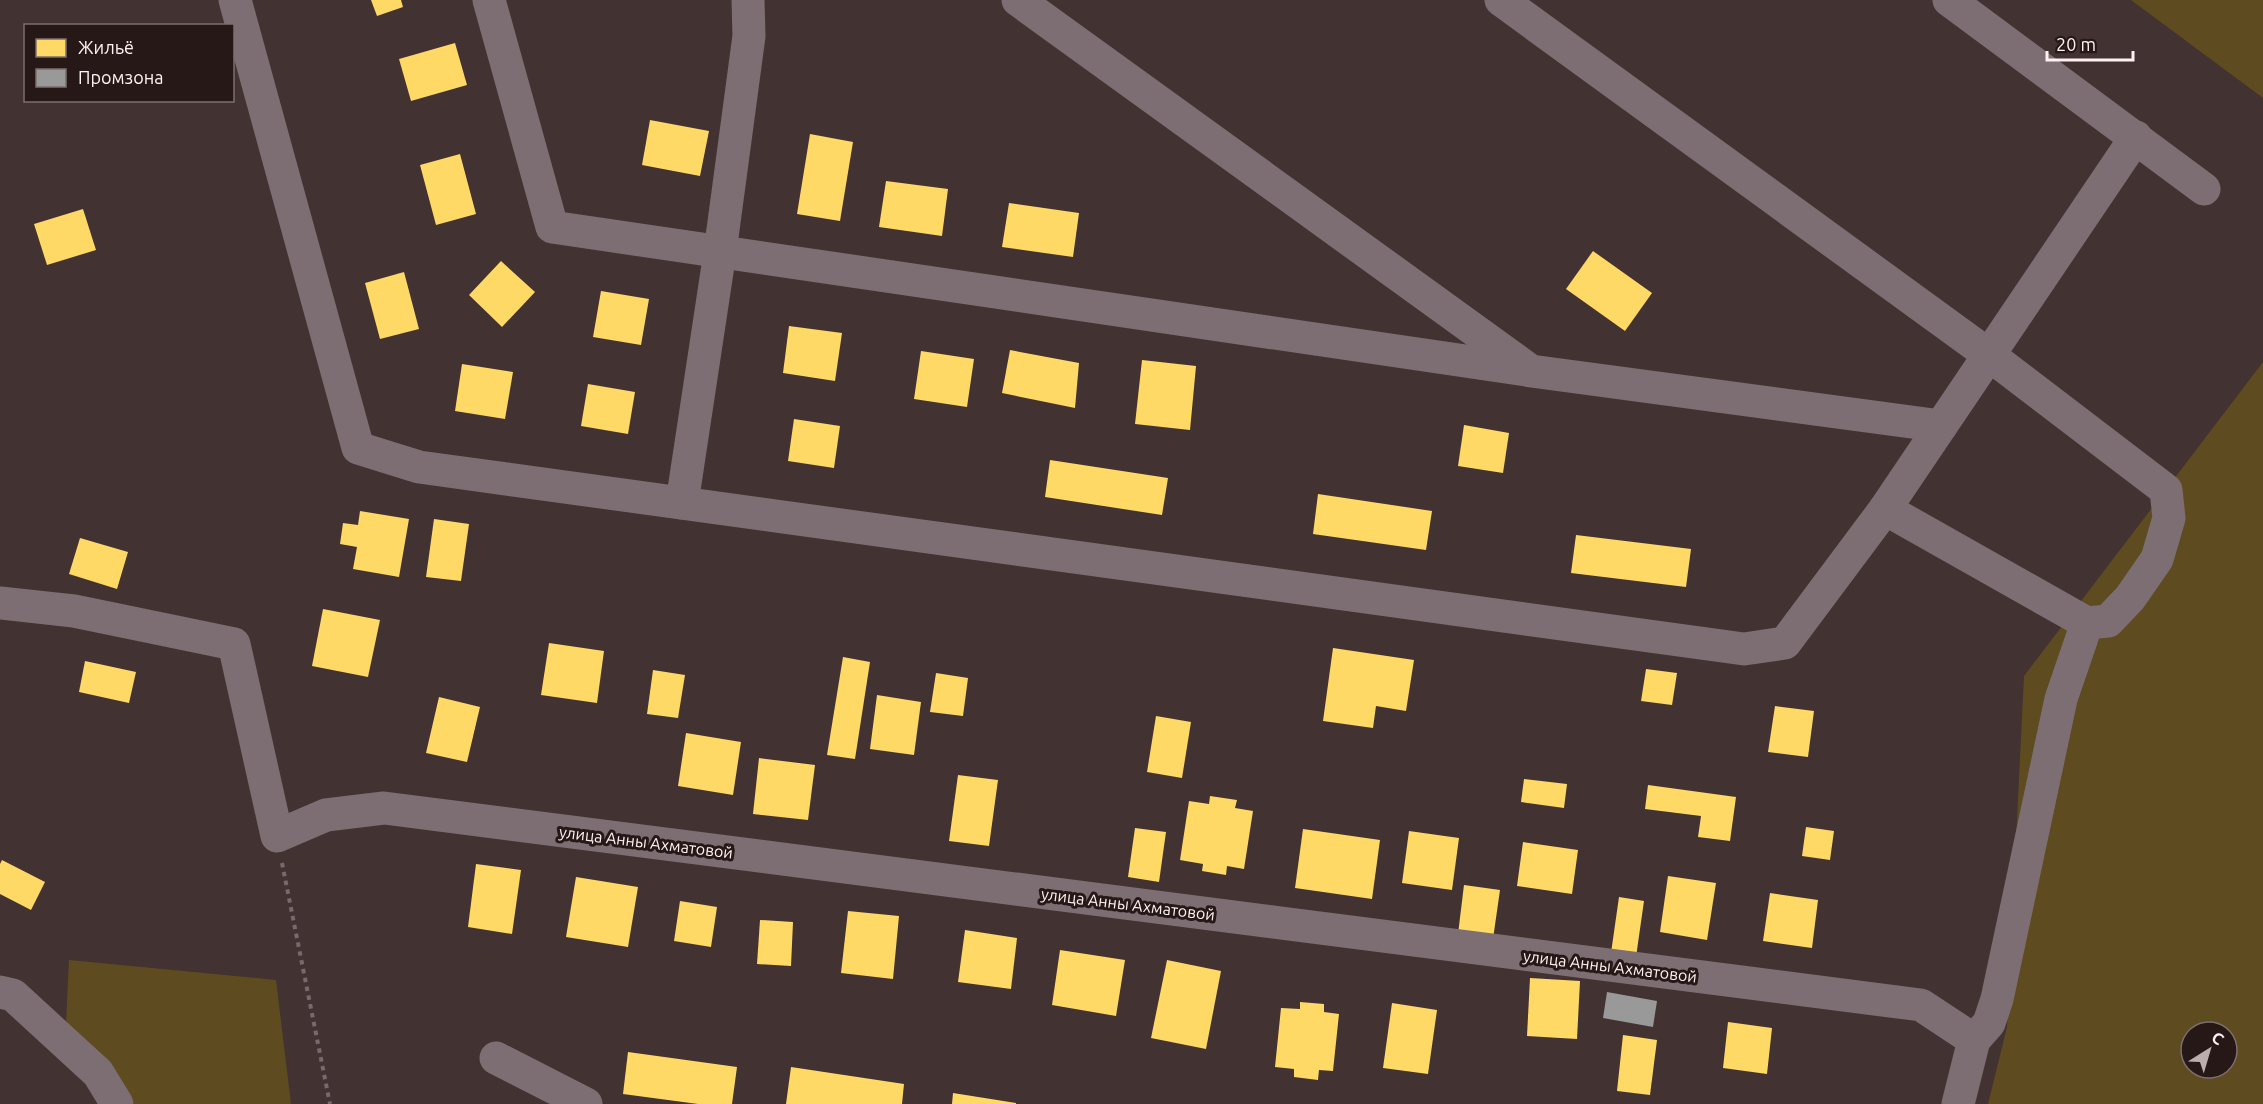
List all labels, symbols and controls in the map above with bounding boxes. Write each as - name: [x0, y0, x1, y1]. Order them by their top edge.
- legend: [24, 24, 234, 102]
- scale bar: [2047, 24, 2132, 62]
- text: 20 m: [2056, 34, 2096, 54]
- text: Жильё: [78, 37, 134, 57]
- text: Промзона: [78, 67, 163, 87]
- street label: улица Анны Ахматовой: [558, 822, 734, 862]
- street label: улица Анны Ахматовой: [1040, 884, 1216, 924]
- street label: улица Анны Ахматовой: [1522, 946, 1698, 986]
- north arrow: [2179, 1020, 2239, 1080]
- text: С: [2209, 1028, 2228, 1048]

